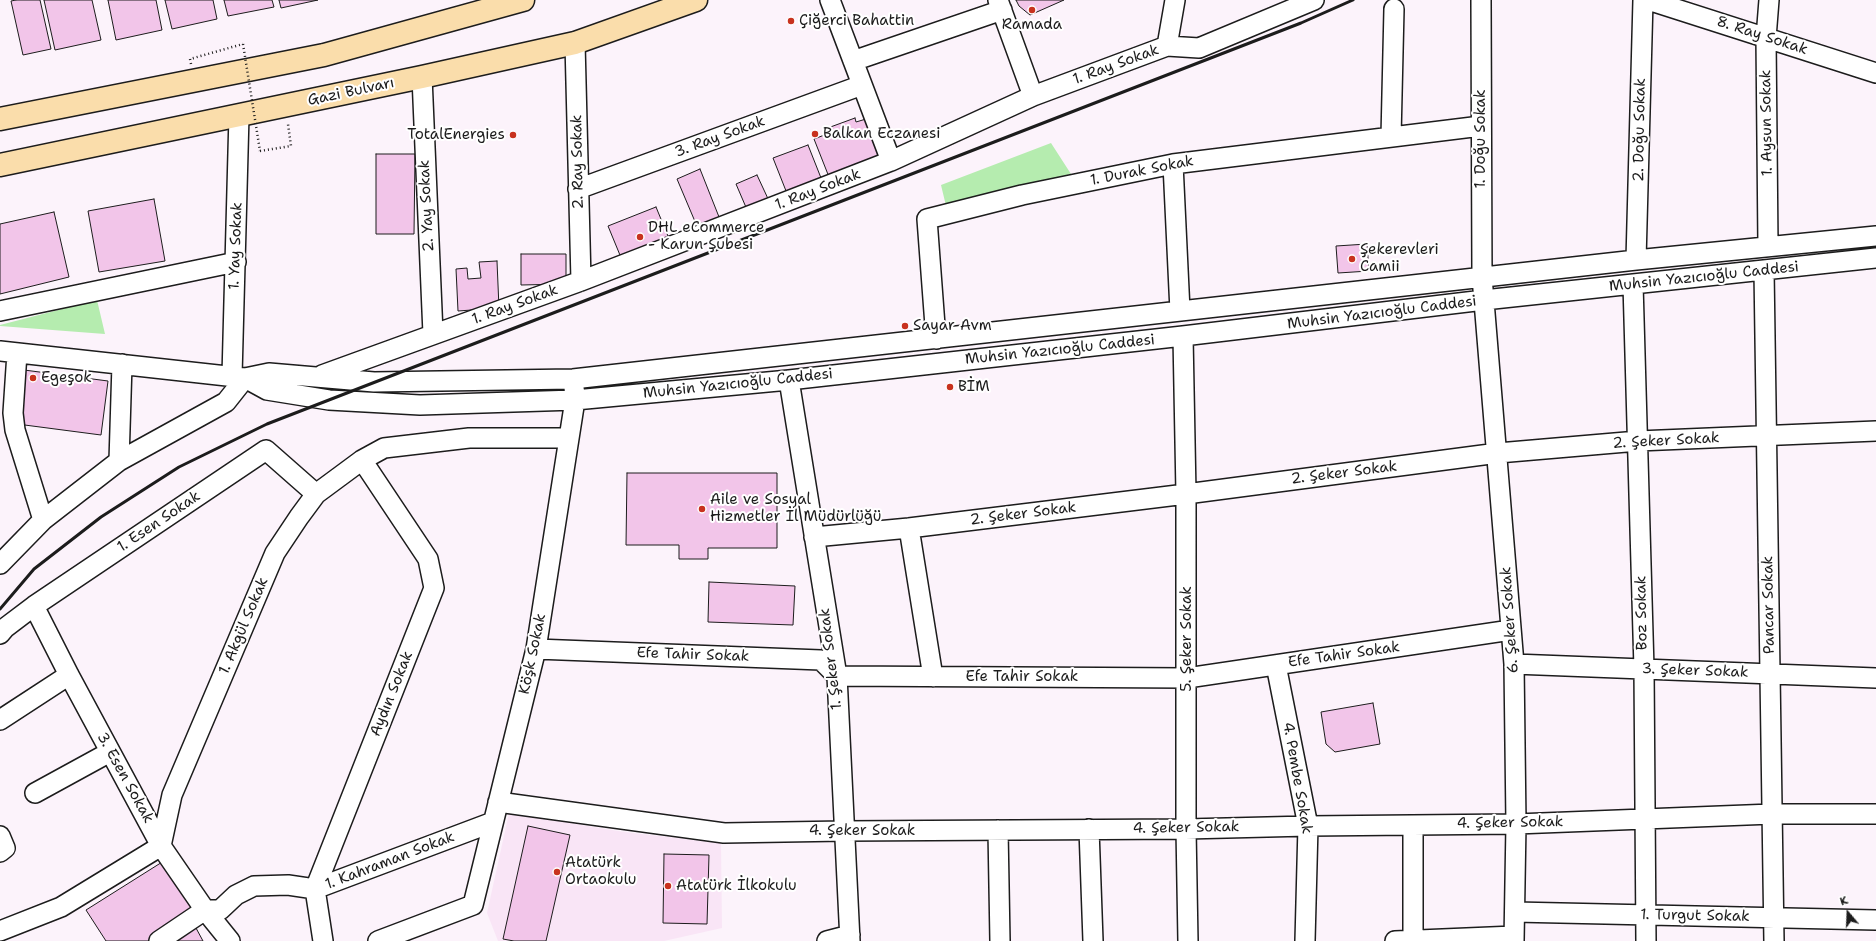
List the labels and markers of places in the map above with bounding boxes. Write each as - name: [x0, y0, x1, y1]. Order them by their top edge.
- marker: Ramada: [1027, 5, 1037, 15]
- place label: Çiğerci Bahattin: [799, 12, 914, 30]
- marker: Çiğerci Bahattin: [786, 16, 796, 26]
- place label: Ramada: [1002, 16, 1062, 34]
- place label: Balkan Eczanesi: [823, 125, 940, 143]
- place label: TotalEnergies: [407, 126, 505, 144]
- marker: Balkan Eczanesi: [810, 129, 820, 139]
- marker: TotalEnergies: [508, 130, 518, 140]
- place label: DHL eCommerce - Karun Şubesi: [648, 219, 765, 254]
- marker: DHL eCommerce - Karun Şubesi: [635, 232, 645, 242]
- place label: Şekerevleri Camii: [1360, 241, 1439, 276]
- marker: Şekerevleri Camii: [1347, 254, 1357, 264]
- place label: Sayar Avm: [913, 317, 992, 335]
- marker: Sayar Avm: [900, 321, 910, 331]
- place label: Egeşok: [41, 369, 92, 387]
- marker: Egeşok: [28, 373, 38, 383]
- place label: BİM: [958, 378, 990, 396]
- marker: BİM: [945, 382, 955, 392]
- place label: Aile ve Sosyal Hizmetler İl Müdürlüğü: [710, 491, 882, 526]
- marker: Aile ve Sosyal Hizmetler İl Müdürlüğü: [697, 504, 707, 514]
- place label: Atatürk Ortaokulu: [565, 854, 637, 889]
- marker: Atatürk Ortaokulu: [552, 867, 562, 877]
- place label: Atatürk İlkokulu: [676, 877, 797, 895]
- marker: Atatürk İlkokulu: [663, 881, 673, 891]

